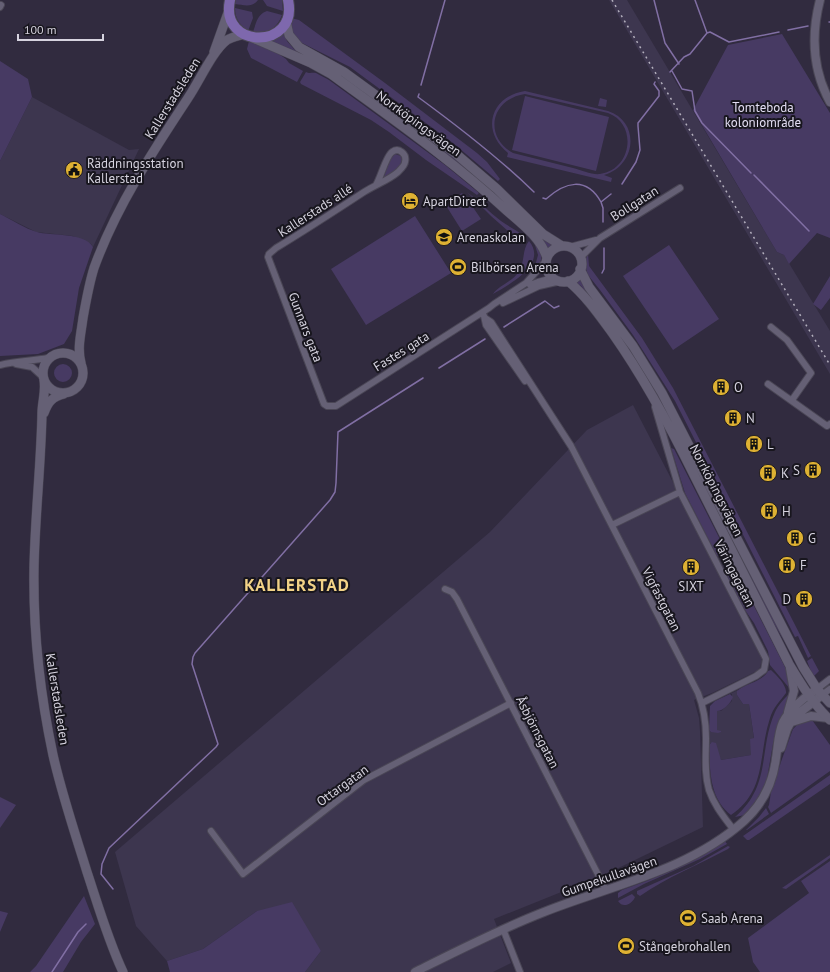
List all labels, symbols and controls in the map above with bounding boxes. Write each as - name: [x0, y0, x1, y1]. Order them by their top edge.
- scale bar: [18, 16, 103, 42]
- text: 100 m: [24, 22, 57, 37]
- street label: Kallerstadsleden: [141, 55, 204, 142]
- street label: Norrköpingsvägen: [373, 87, 465, 160]
- park label: Tomteboda koloniområde: [725, 99, 801, 131]
- place label: Räddningsstation Kallerstad: [87, 155, 184, 187]
- public building icon: Räddningsstation Kallerstad: [64, 160, 84, 180]
- street label: Kallerstads allé: [275, 180, 356, 241]
- street label: Bollgatan: [607, 182, 661, 225]
- hotel icon: ApartDirect: [400, 191, 420, 211]
- place label: ApartDirect: [423, 193, 487, 210]
- school or university icon: Arenaskolan: [434, 227, 454, 247]
- place label: Arenaskolan: [457, 229, 525, 246]
- sports icon: Bilbörsen Arena: [448, 257, 468, 277]
- place label: Bilbörsen Arena: [471, 259, 559, 276]
- street label: Gunnars gata: [284, 290, 327, 364]
- street label: Fastes gata: [370, 328, 432, 375]
- building icon: O: [711, 377, 731, 397]
- place label: O: [734, 379, 743, 396]
- building icon: N: [723, 408, 743, 428]
- place label: N: [746, 410, 755, 427]
- building icon: L: [744, 434, 764, 454]
- place label: L: [767, 436, 774, 453]
- street label: Norrköpingsvägen: [686, 441, 747, 539]
- building icon: S: [803, 460, 823, 480]
- place label: S: [793, 462, 800, 479]
- building icon: K: [758, 463, 778, 483]
- place label: K: [781, 465, 789, 482]
- building icon: H: [759, 501, 779, 521]
- place label: H: [782, 503, 791, 520]
- building icon: G: [785, 528, 805, 548]
- place label: G: [808, 530, 816, 547]
- street label: Väringagatan: [710, 536, 759, 610]
- building icon: F: [777, 555, 797, 575]
- building icon: SIXT: [681, 557, 701, 577]
- place label: F: [800, 557, 807, 574]
- street label: Vigfastgatan: [638, 563, 685, 634]
- district label: KALLERSTAD: [244, 574, 350, 596]
- place label: SIXT: [678, 578, 704, 595]
- building icon: D: [794, 589, 814, 609]
- place label: D: [782, 591, 791, 608]
- street label: Kallerstadsleden: [42, 652, 73, 746]
- street label: Åsbjörnsgatan: [512, 693, 563, 771]
- street label: Ottargatan: [313, 761, 372, 810]
- street label: Gumpekullavägen: [559, 852, 659, 901]
- sports icon: Saab Arena: [678, 908, 698, 928]
- place label: Saab Arena: [701, 910, 763, 927]
- sports icon: Stångebrohallen: [616, 936, 636, 956]
- place label: Stångebrohallen: [639, 938, 731, 955]

